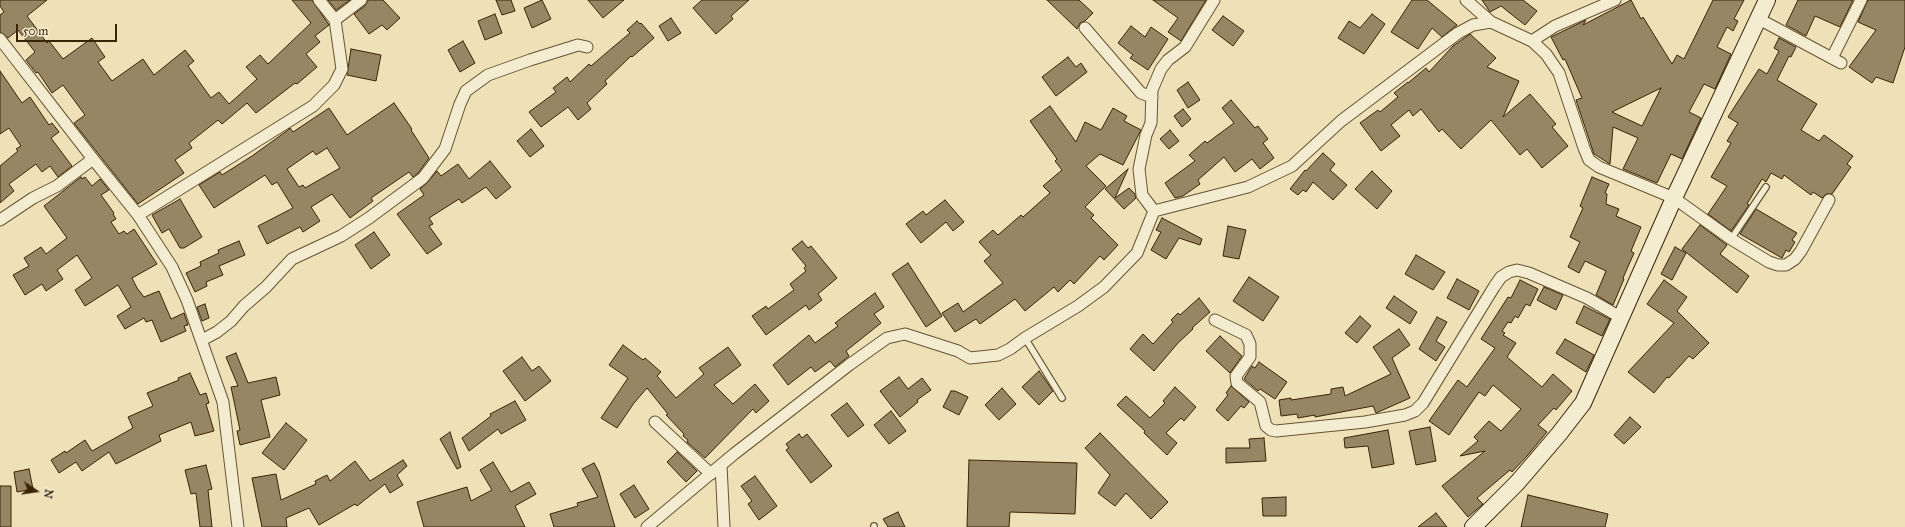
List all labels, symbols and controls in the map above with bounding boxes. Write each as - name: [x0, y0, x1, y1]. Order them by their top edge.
- scale bar: [18, 16, 119, 42]
- text: 50 m: [23, 24, 48, 38]
- north arrow: [16, 471, 56, 511]
- text: N: [41, 488, 56, 500]

